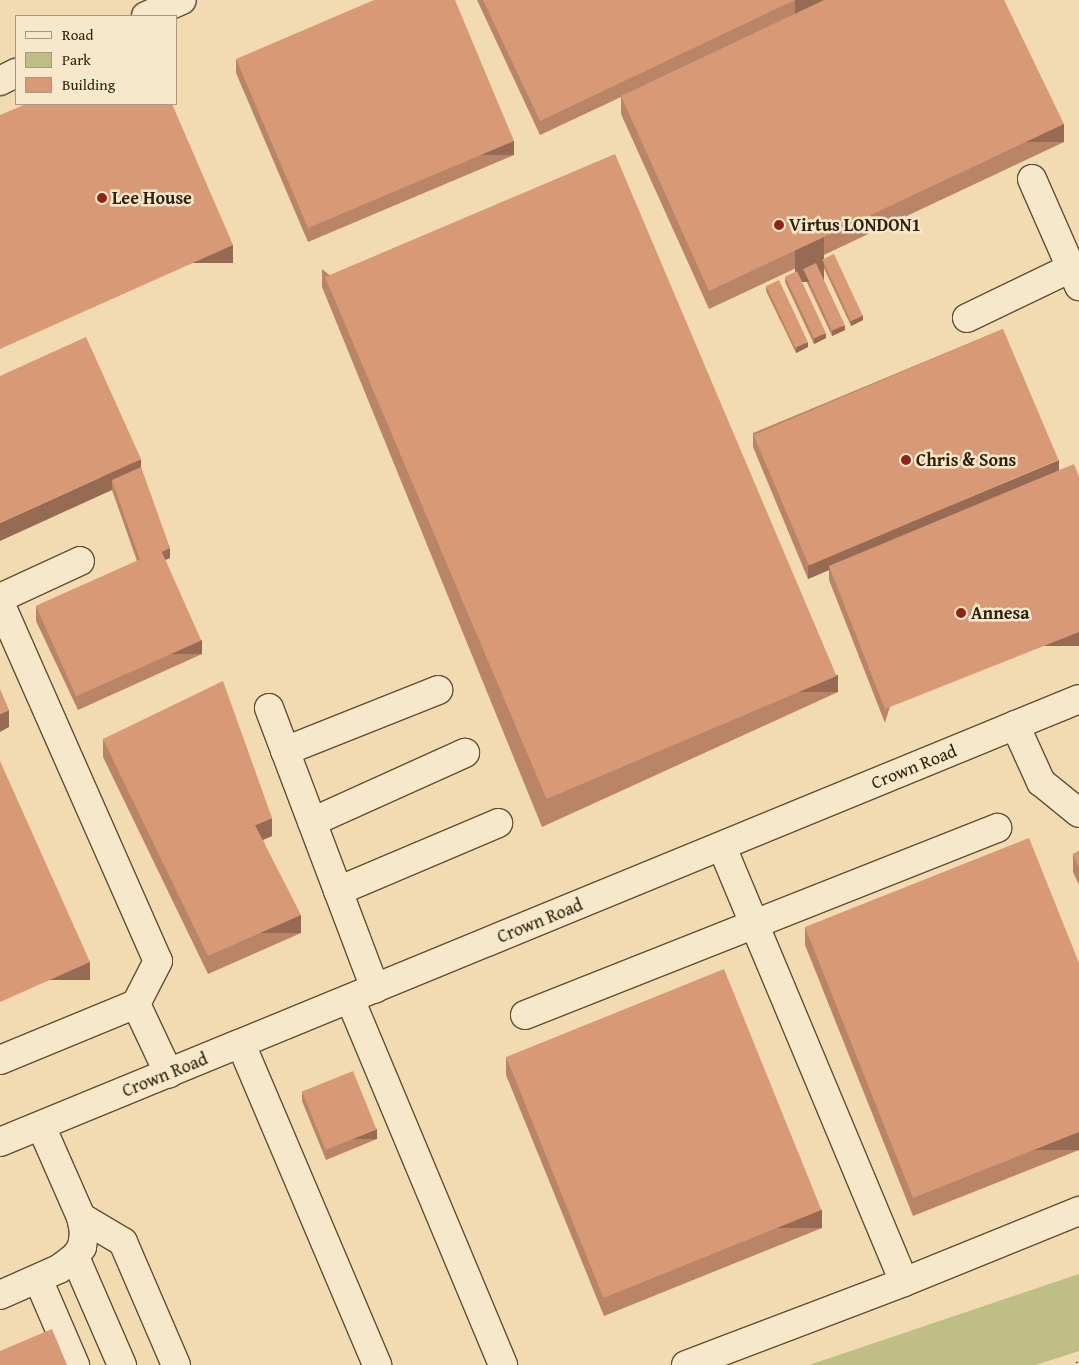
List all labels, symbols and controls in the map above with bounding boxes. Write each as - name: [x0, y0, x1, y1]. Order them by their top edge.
- legend: [15, 15, 178, 105]
- text: Road: [62, 24, 93, 45]
- text: Park: [62, 49, 91, 70]
- text: Building: [62, 74, 115, 95]
- place label: Lee House: [112, 187, 192, 209]
- marker: Lee House: [96, 192, 108, 204]
- place label: Virtus LONDON1: [789, 214, 921, 236]
- marker: Virtus LONDON1: [773, 219, 785, 231]
- place label: Chris & Sons: [916, 449, 1016, 471]
- marker: Chris & Sons: [900, 454, 912, 466]
- place label: Annesa: [971, 602, 1030, 624]
- marker: Annesa: [955, 607, 967, 619]
- street label: Crown Road: [868, 740, 960, 794]
- street label: Crown Road: [494, 894, 586, 948]
- street label: Crown Road: [119, 1048, 211, 1102]

